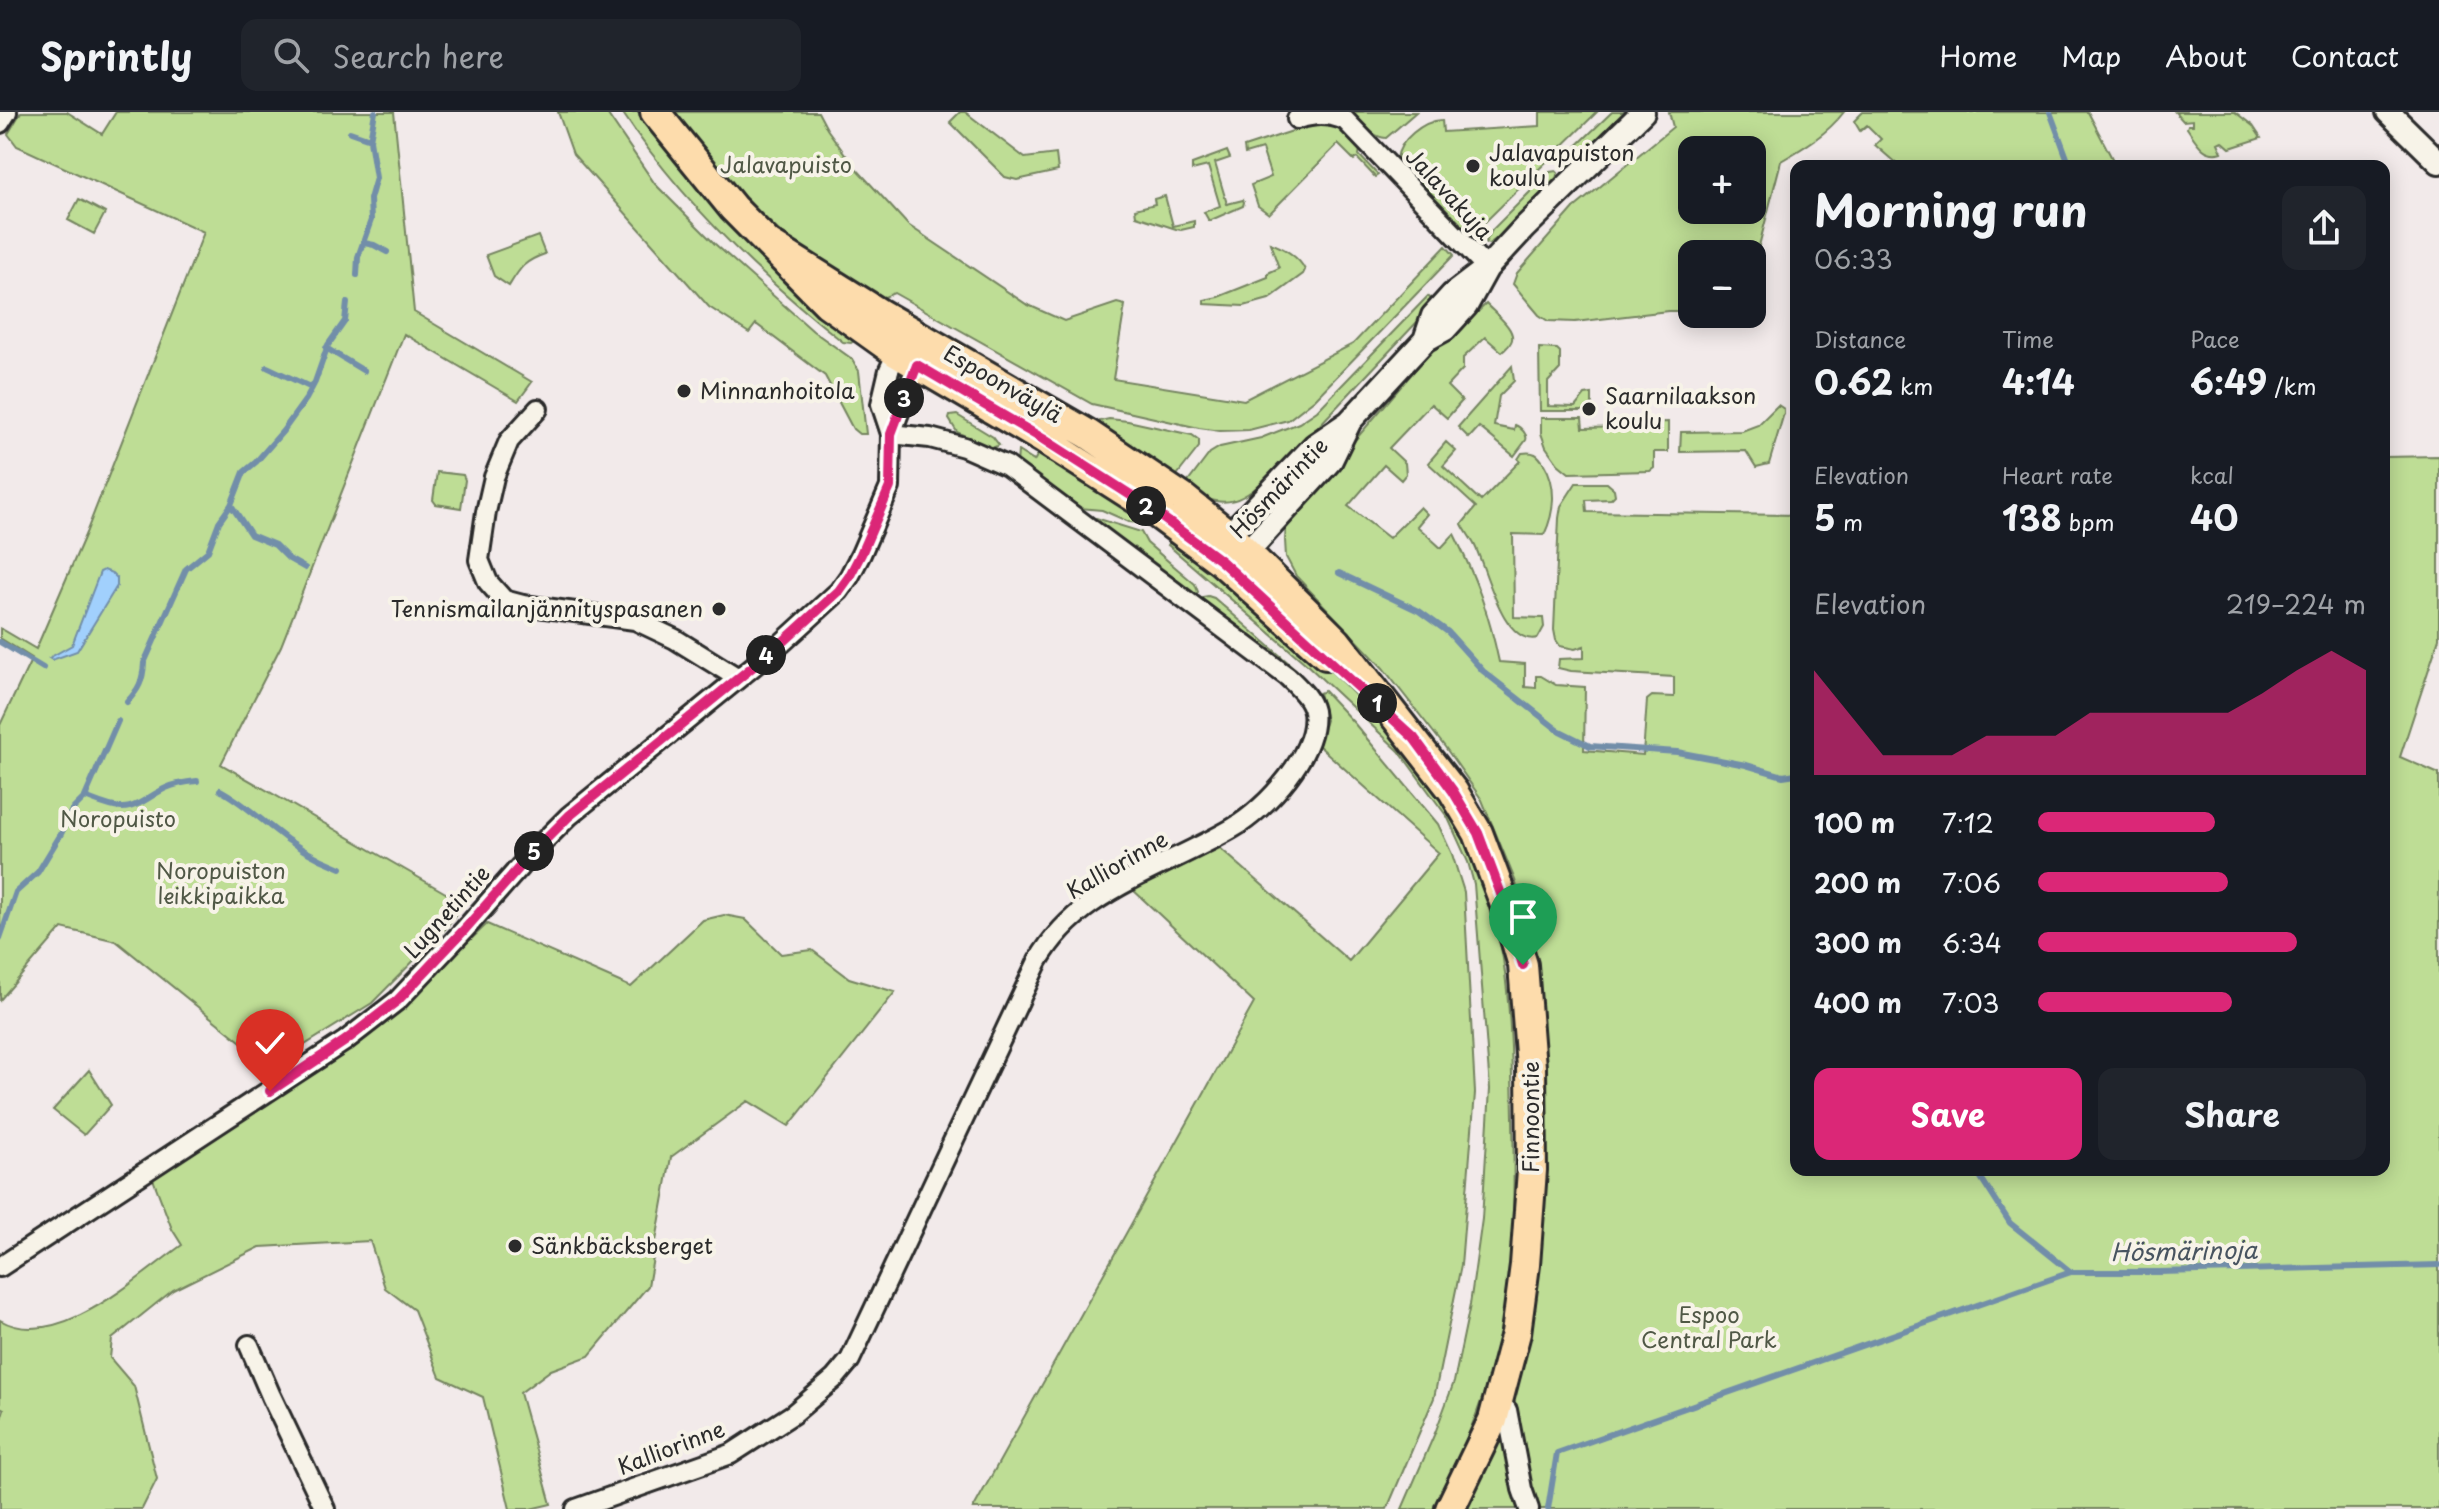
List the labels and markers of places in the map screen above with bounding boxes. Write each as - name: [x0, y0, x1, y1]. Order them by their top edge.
- place label: Jalavapuiston koulu: [1489, 135, 1635, 193]
- marker: Jalavapuiston koulu: [1464, 157, 1482, 175]
- place label: Minnanhoitola: [700, 373, 855, 406]
- pin: 3: [884, 378, 924, 418]
- place label: Saarnilaakson koulu: [1605, 378, 1756, 436]
- marker: Minnanhoitola: [675, 382, 693, 400]
- marker: Saarnilaakson koulu: [1580, 400, 1598, 418]
- pin: 2: [1126, 486, 1166, 526]
- place label: Tennismailanjännityspasanen: [391, 591, 703, 624]
- marker: Tennismailanjännityspasanen: [710, 600, 728, 618]
- pin: 4: [746, 635, 786, 675]
- pin: 1: [1357, 683, 1397, 723]
- pin: 5: [514, 831, 554, 871]
- pin: [1489, 883, 1557, 965]
- pin: [236, 1009, 304, 1091]
- place label: Sänkbäcksberget: [531, 1228, 713, 1261]
- marker: Sänkbäcksberget: [506, 1237, 524, 1255]

